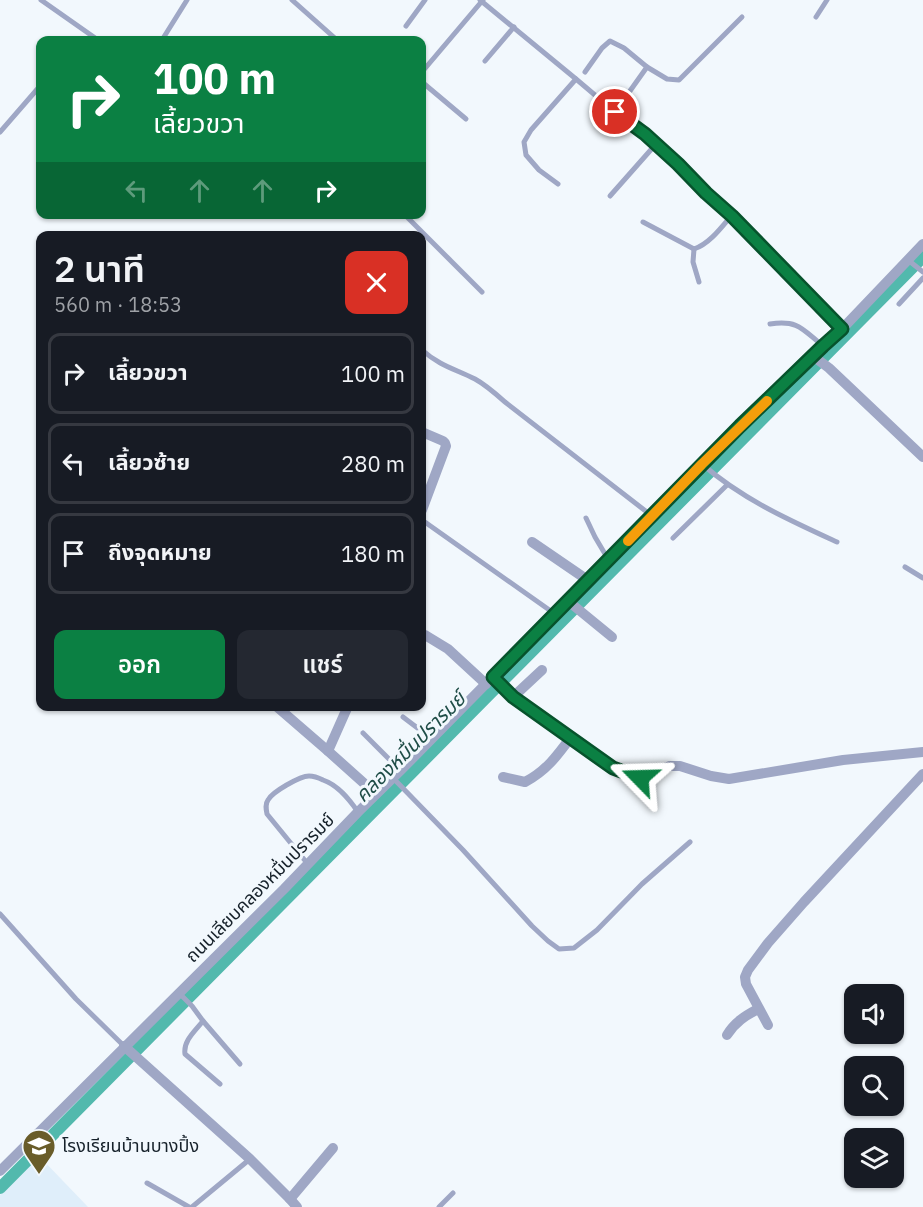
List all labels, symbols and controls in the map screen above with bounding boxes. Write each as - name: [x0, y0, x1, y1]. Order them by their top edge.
- text: 100 m: [153, 51, 276, 106]
- icon: right: [54, 60, 132, 138]
- pin: [589, 86, 640, 137]
- icon: arrive: [598, 95, 631, 128]
- text: เลี้ยวขวา: [153, 105, 244, 140]
- icon: left: [120, 174, 153, 207]
- icon: ahead: [183, 174, 216, 207]
- icon: ahead: [246, 174, 279, 207]
- icon: right: [309, 174, 342, 207]
- text: 2 นาที: [54, 245, 145, 292]
- button: close: [345, 251, 408, 314]
- text: 560 m · 18:53: [54, 291, 182, 318]
- icon: right: [57, 357, 90, 390]
- text: เลี้ยวขวา: [108, 357, 188, 386]
- text: 100 m: [341, 359, 405, 388]
- icon: left: [57, 447, 90, 480]
- text: เลี้ยวซ้าย: [108, 447, 190, 476]
- text: 280 m: [341, 449, 405, 478]
- icon: arrive: [57, 537, 90, 570]
- text: ถึงจุดหมาย: [108, 537, 212, 566]
- text: 180 m: [341, 539, 405, 568]
- button: ออก: [54, 630, 225, 699]
- button: แชร์: [237, 630, 408, 699]
- water label: คลองหมื่นปรารมย์: [348, 683, 474, 808]
- position arrow: [608, 746, 672, 810]
- street label: ถนนเลียบคลองหมื่นปรารมย์: [180, 808, 339, 967]
- map controls: [844, 984, 904, 1188]
- button: sound: [844, 984, 904, 1044]
- button: search: [844, 1056, 904, 1116]
- school or university icon: โรงเรียนบ้านบางปิ้ง: [21, 1128, 57, 1175]
- button: layers: [844, 1128, 904, 1188]
- place label: โรงเรียนบ้านบางปิ้ง: [62, 1134, 199, 1157]

